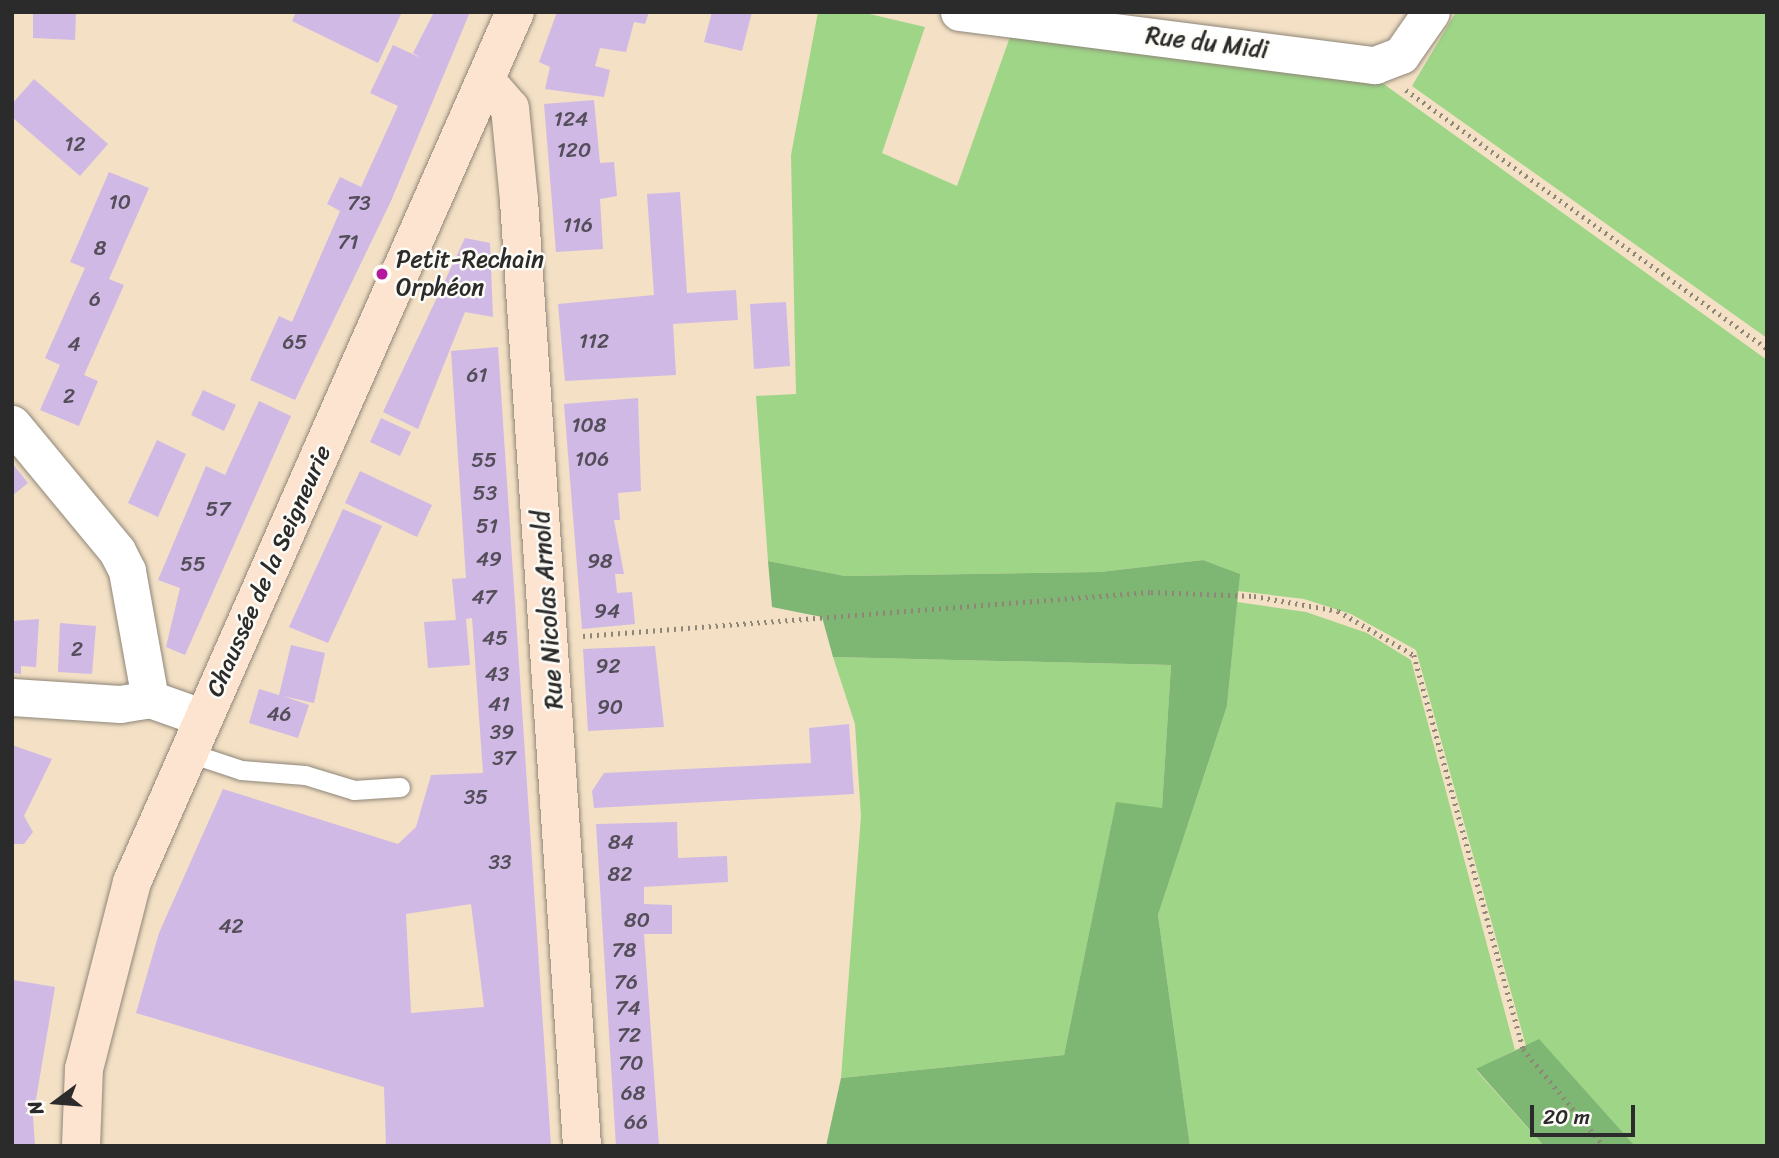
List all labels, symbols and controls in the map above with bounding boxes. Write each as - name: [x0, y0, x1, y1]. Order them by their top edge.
- street label: Rue du Midi: [1144, 21, 1270, 65]
- house number: 124: [554, 106, 588, 132]
- house number: 12: [64, 131, 86, 157]
- house number: 120: [557, 137, 591, 163]
- house number: 10: [109, 189, 131, 215]
- house number: 73: [347, 190, 371, 216]
- house number: 116: [563, 212, 593, 238]
- house number: 71: [338, 229, 358, 255]
- house number: 8: [94, 235, 106, 261]
- place label: Petit-Rechain Orphéon: [396, 246, 544, 302]
- marker: Petit-Rechain Orphéon: [374, 266, 390, 282]
- house number: 6: [89, 286, 101, 312]
- house number: 112: [579, 328, 609, 354]
- house number: 65: [283, 329, 307, 355]
- house number: 4: [67, 331, 81, 357]
- house number: 61: [467, 362, 487, 388]
- house number: 2: [63, 383, 75, 409]
- house number: 108: [572, 412, 606, 438]
- street label: Chaussée de la Seigneurie: [201, 441, 337, 701]
- house number: 106: [575, 446, 609, 472]
- house number: 55: [471, 447, 497, 473]
- house number: 53: [473, 480, 497, 506]
- house number: 57: [206, 496, 230, 522]
- street label: Rue Nicolas Arnold: [527, 510, 569, 710]
- house number: 51: [476, 513, 498, 539]
- house number: 49: [476, 546, 502, 572]
- house number: 98: [587, 548, 613, 574]
- house number: 55: [180, 551, 206, 577]
- house number: 47: [471, 584, 497, 610]
- house number: 94: [594, 598, 620, 624]
- house number: 45: [482, 625, 508, 651]
- house number: 2: [71, 636, 83, 662]
- house number: 92: [595, 653, 621, 679]
- house number: 43: [485, 661, 509, 687]
- house number: 41: [488, 691, 510, 717]
- house number: 90: [597, 694, 623, 720]
- house number: 46: [266, 701, 292, 727]
- house number: 39: [490, 719, 514, 745]
- house number: 37: [492, 745, 516, 771]
- house number: 35: [464, 784, 488, 810]
- house number: 84: [608, 829, 634, 855]
- house number: 33: [488, 849, 512, 875]
- house number: 82: [608, 861, 632, 887]
- house number: 80: [624, 907, 650, 933]
- house number: 42: [218, 913, 244, 939]
- house number: 78: [612, 937, 636, 963]
- house number: 76: [614, 969, 638, 995]
- house number: 74: [615, 995, 641, 1021]
- house number: 72: [617, 1022, 641, 1048]
- house number: 70: [618, 1050, 644, 1076]
- north arrow: [21, 1067, 91, 1137]
- house number: 68: [621, 1080, 645, 1106]
- scale bar: [1534, 1092, 1639, 1136]
- text: N: [18, 1097, 53, 1119]
- text: 20 m: [1543, 1098, 1590, 1136]
- house number: 66: [624, 1109, 648, 1135]

